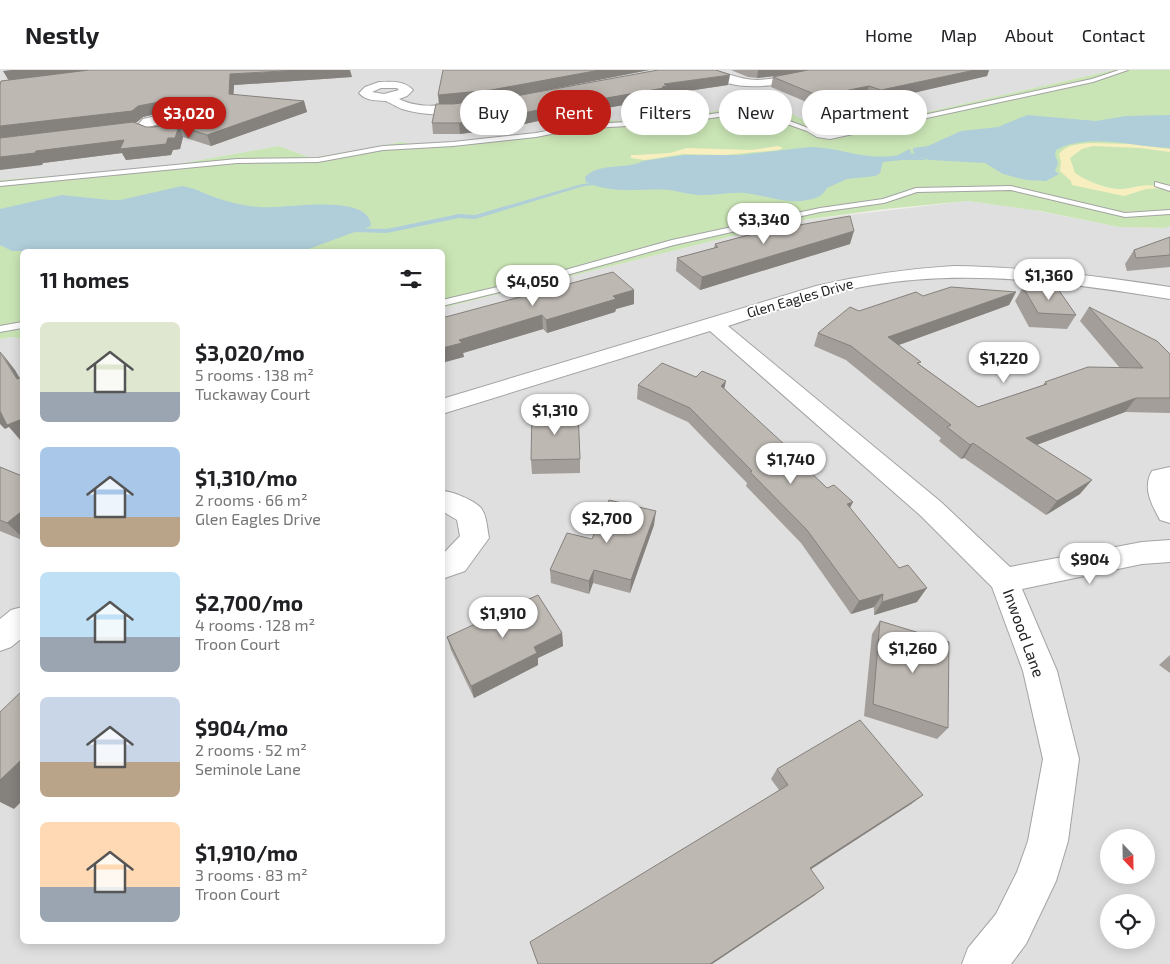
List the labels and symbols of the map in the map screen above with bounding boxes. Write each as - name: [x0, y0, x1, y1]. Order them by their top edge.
- pin: $3,020: [148, 97, 230, 139]
- pin: $3,340: [723, 202, 805, 245]
- pin: $1,360: [1008, 258, 1090, 301]
- pin: $4,050: [492, 264, 574, 307]
- street label: Glen Eagles Drive: [745, 274, 855, 321]
- pin: $1,220: [963, 342, 1045, 384]
- pin: $1,310: [514, 394, 596, 436]
- pin: $1,740: [750, 442, 832, 485]
- pin: $2,700: [566, 502, 648, 544]
- pin: $904: [1060, 542, 1120, 585]
- street label: Inwood Lane: [1000, 586, 1049, 680]
- pin: $1,910: [462, 596, 544, 639]
- pin: $1,260: [872, 632, 954, 674]
- north arrow: [1100, 829, 1155, 884]

